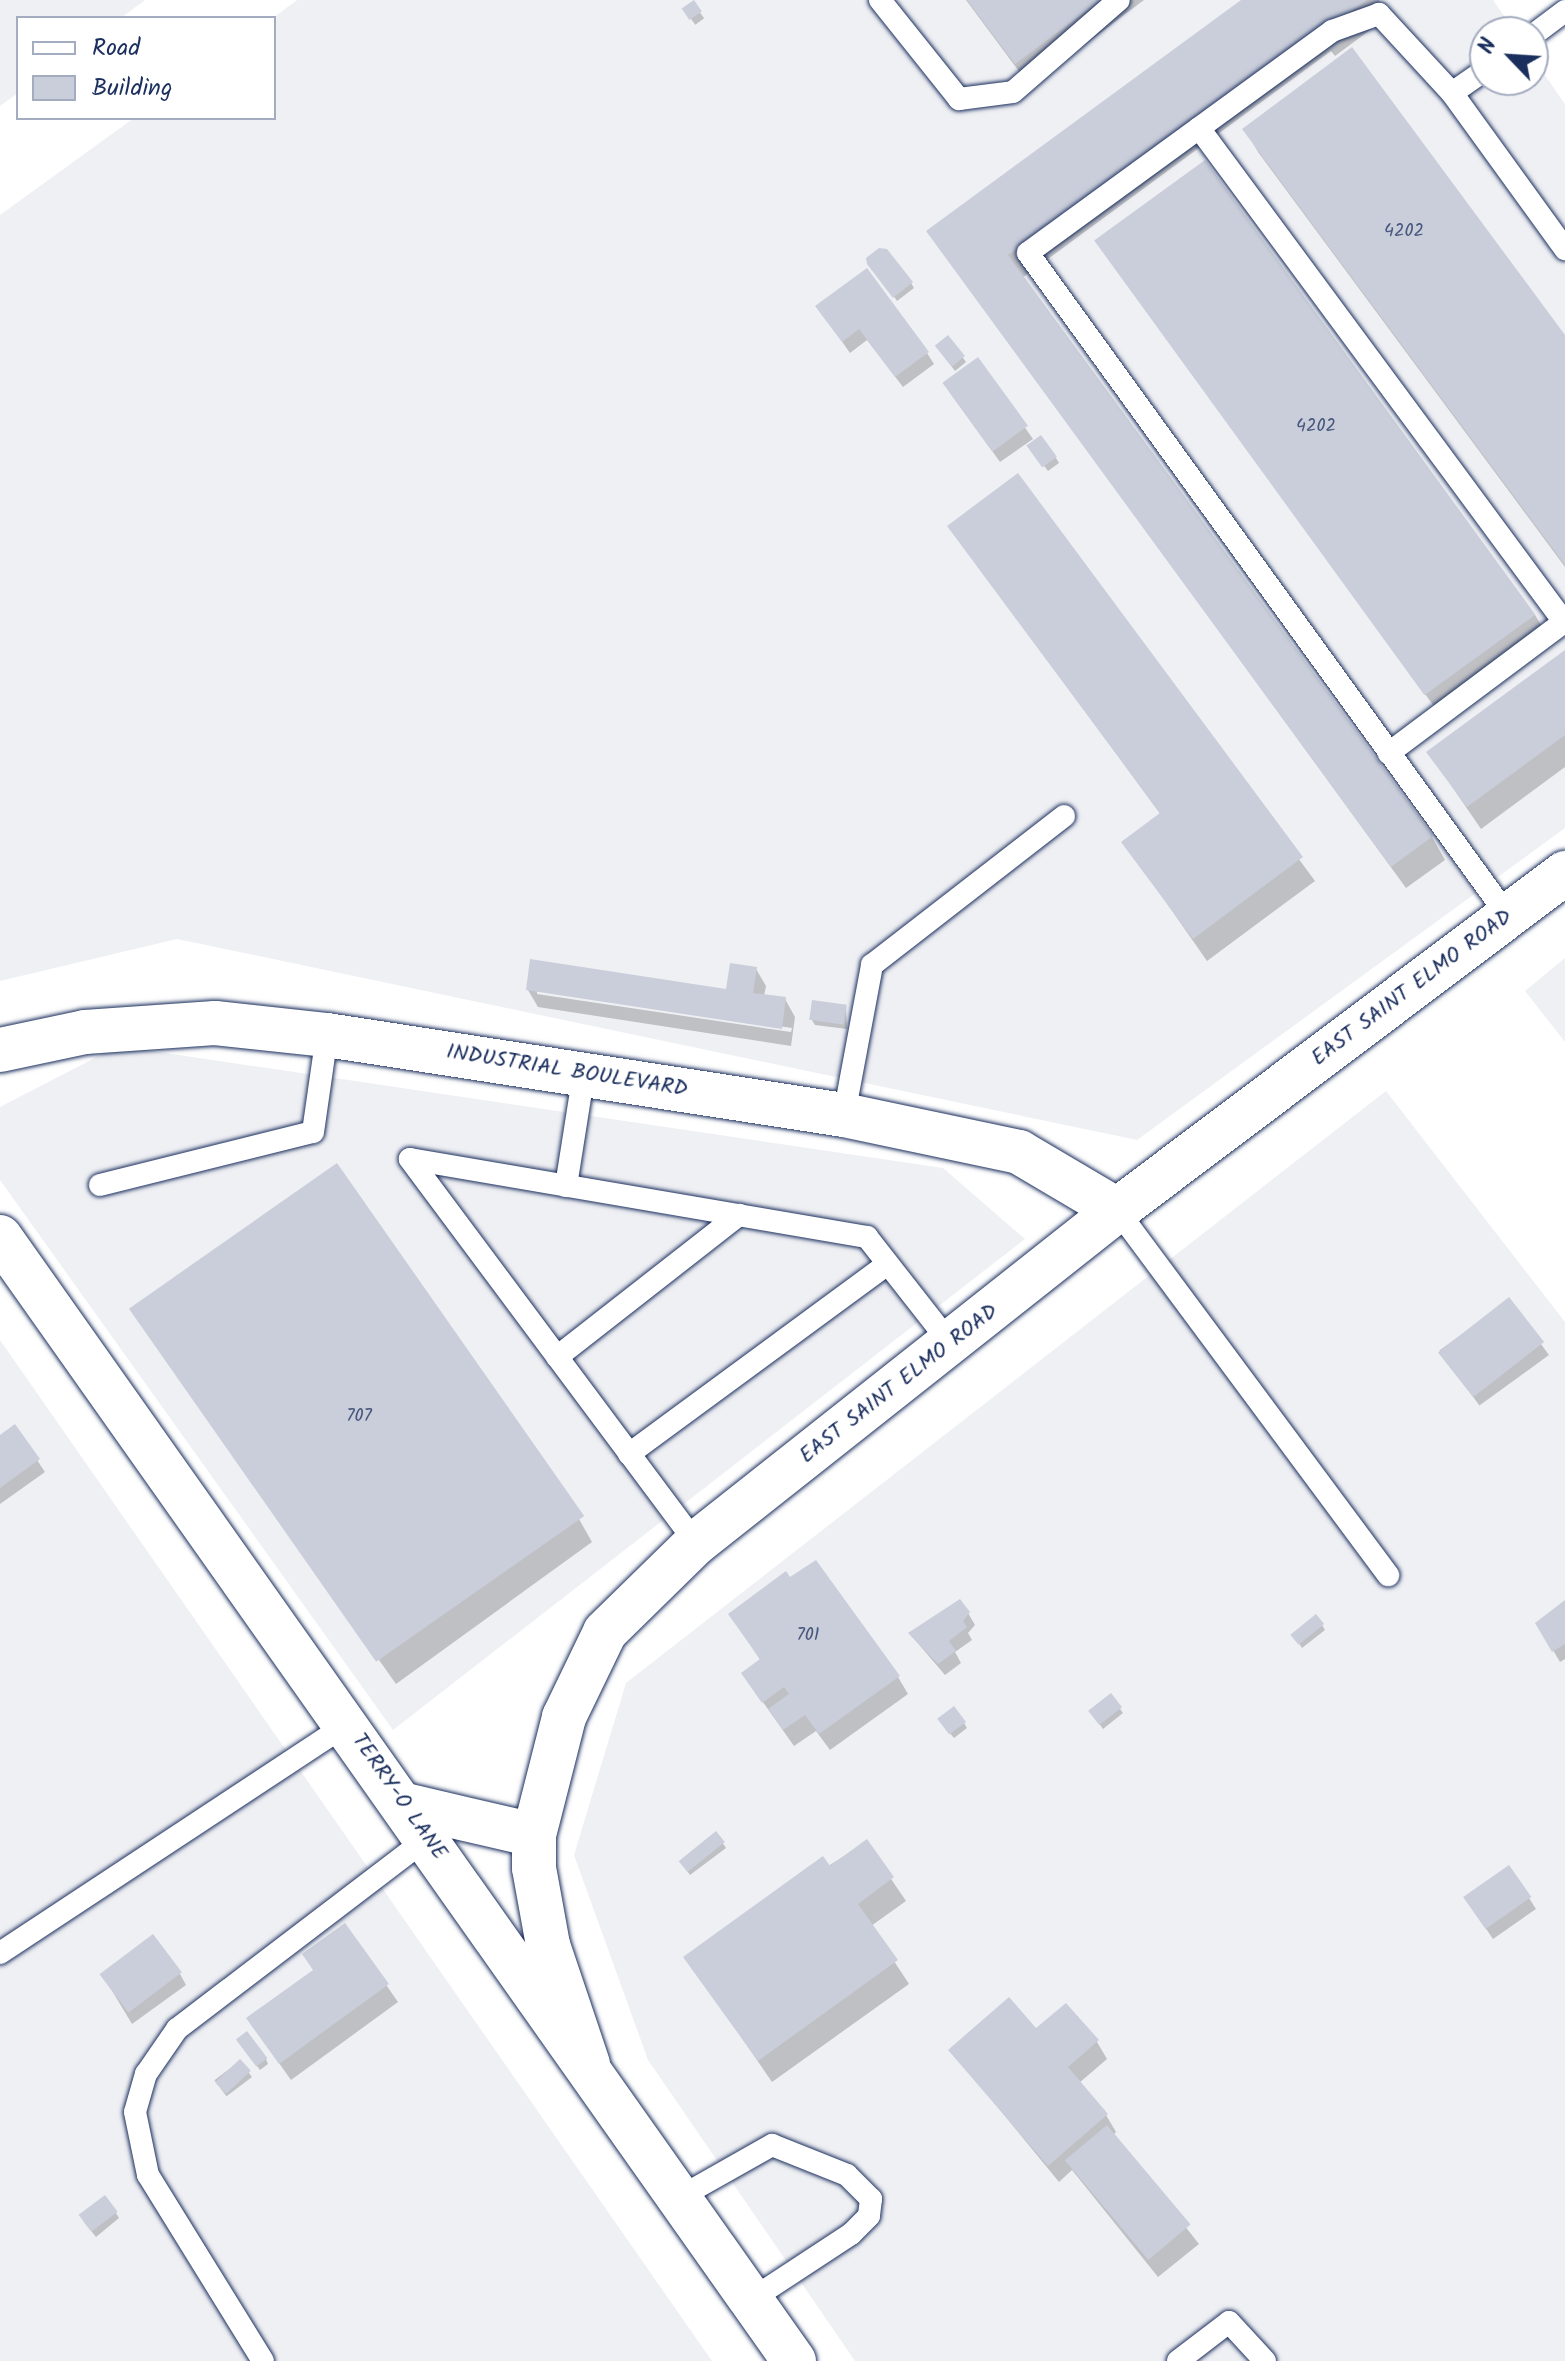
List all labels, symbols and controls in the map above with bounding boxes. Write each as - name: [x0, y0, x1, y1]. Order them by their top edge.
- legend: [16, 16, 276, 120]
- north arrow: [1469, 16, 1549, 96]
- text: Road: [92, 29, 140, 68]
- text: N: [1470, 33, 1507, 60]
- text: Building: [92, 69, 172, 108]
- house number: 4202: [1384, 221, 1424, 243]
- house number: 4202: [1296, 416, 1336, 438]
- street label: EAST SAINT ELMO ROAD: [1306, 904, 1518, 1072]
- street label: INDUSTRIAL BOULEVARD: [444, 1039, 690, 1103]
- street label: EAST SAINT ELMO ROAD: [795, 1298, 1003, 1470]
- house number: 707: [346, 1406, 372, 1428]
- house number: 701: [797, 1625, 819, 1647]
- street label: TERRY-O LANE: [346, 1729, 452, 1865]

